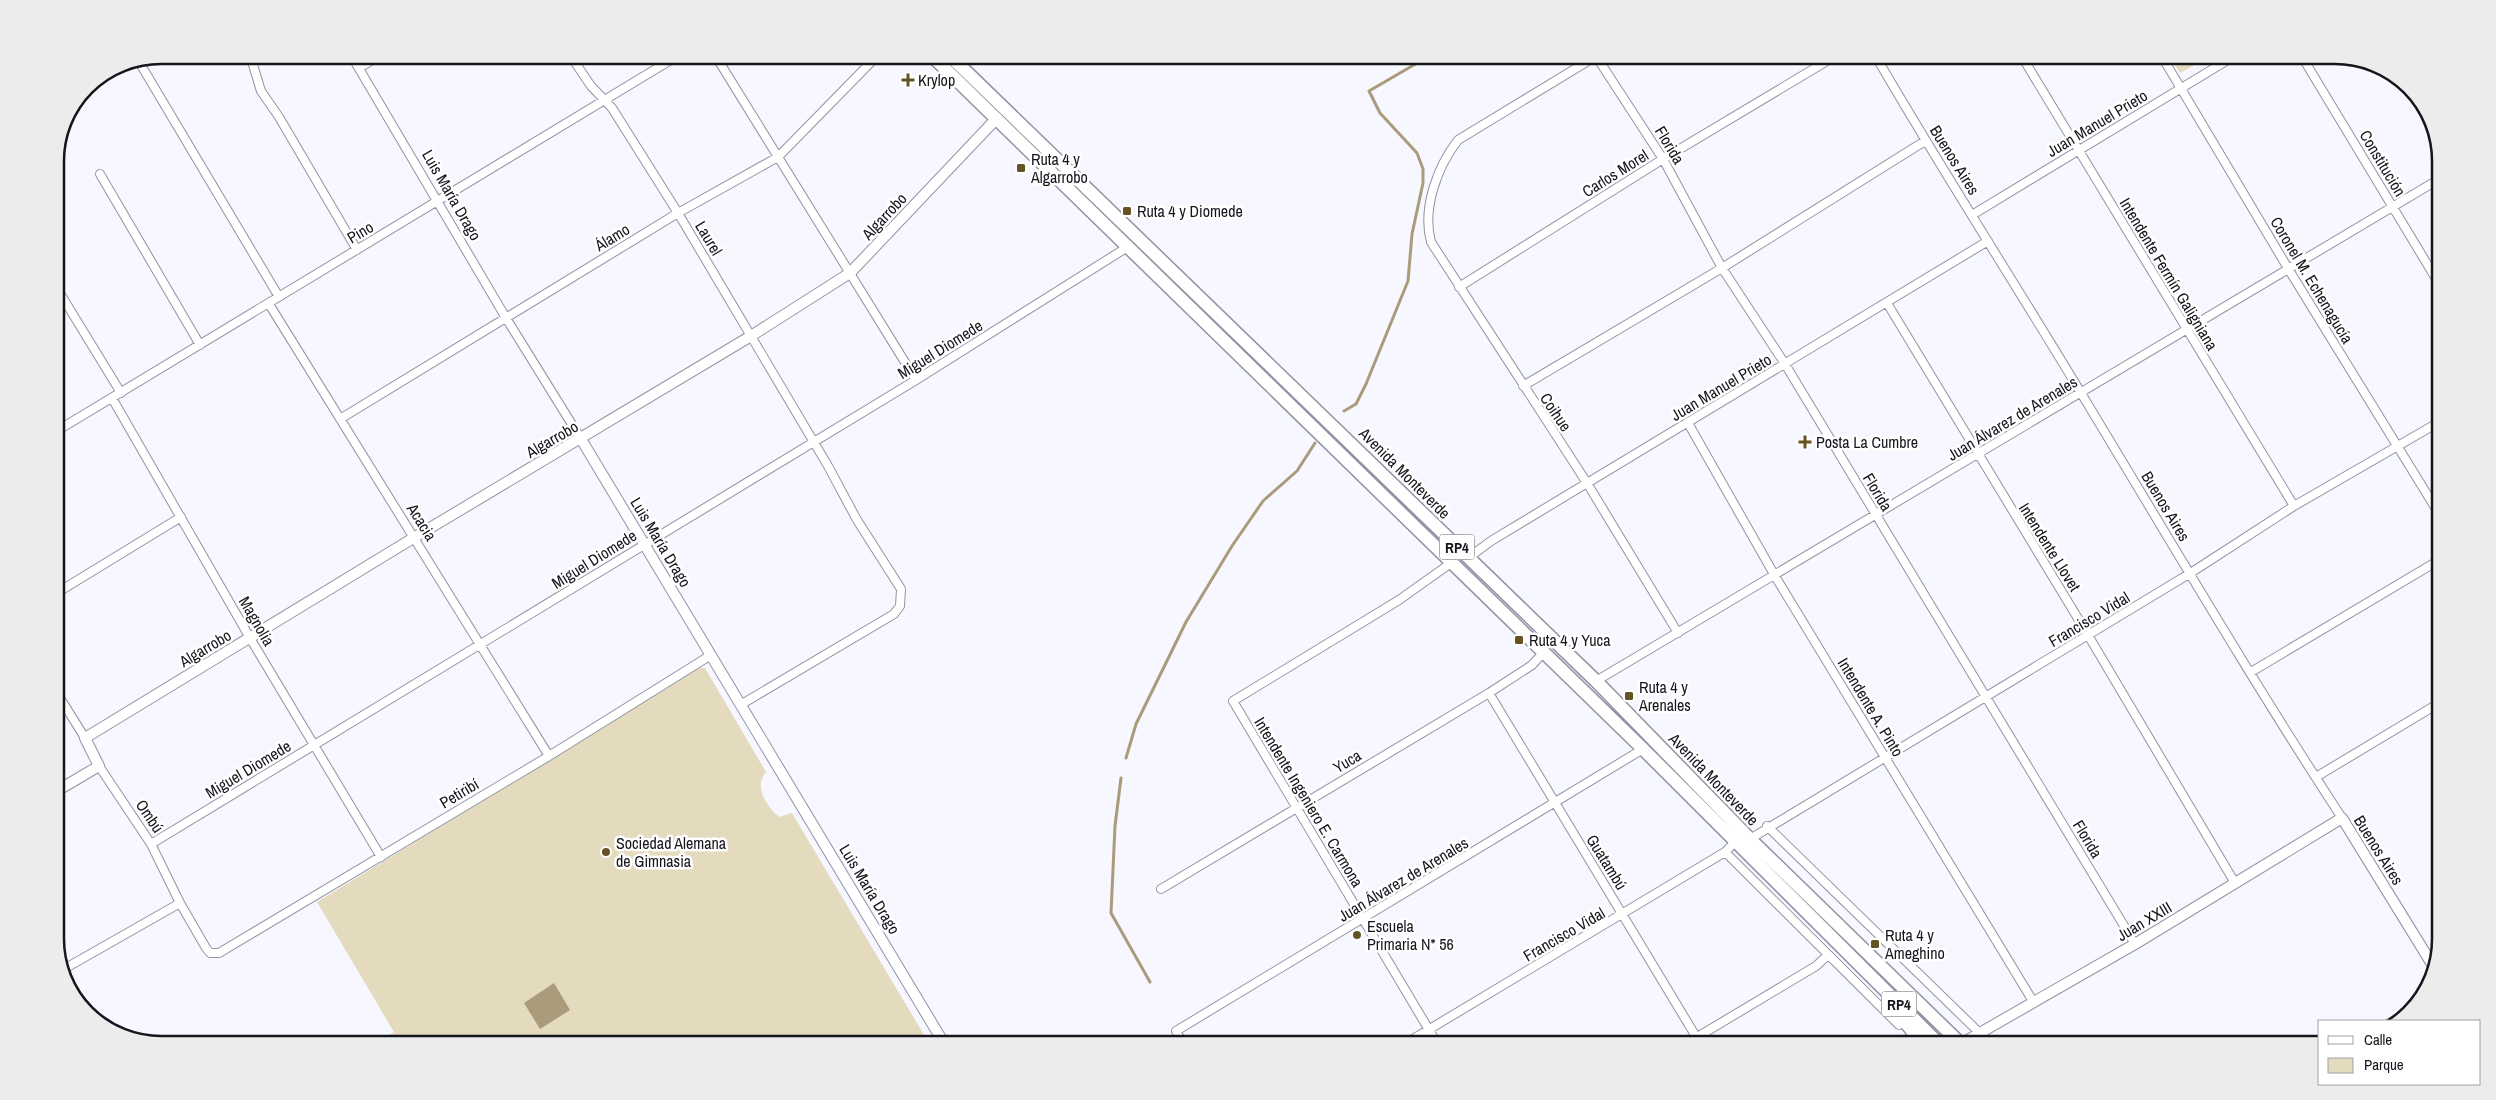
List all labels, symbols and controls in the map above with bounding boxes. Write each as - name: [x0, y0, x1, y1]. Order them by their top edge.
- place label: Krylop: [918, 69, 955, 91]
- marker: Krylop: [902, 74, 914, 86]
- street label: Juan Manuel Prieto: [2043, 84, 2151, 162]
- street label: Buenos Aires: [1925, 121, 1985, 199]
- street label: Florida: [1650, 122, 1690, 169]
- street label: Constitución: [2355, 126, 2411, 200]
- street label: Carlos Morel: [1578, 144, 1652, 202]
- street label: Luis María Drago: [417, 146, 487, 244]
- place label: Ruta 4 y Algarrobo: [1030, 148, 1088, 188]
- marker: Ruta 4 y Algarrobo: [1015, 162, 1027, 174]
- street label: Algarrobo: [856, 188, 911, 245]
- street label: Intendente Fermín Galigniana: [2115, 194, 2224, 355]
- place label: Ruta 4 y Diomede: [1137, 200, 1243, 222]
- marker: Ruta 4 y Diomede: [1121, 205, 1133, 217]
- street label: Coronel M. Echenagucía: [2265, 212, 2359, 348]
- street label: Pino: [343, 216, 377, 248]
- street label: Laurel: [690, 217, 728, 259]
- street label: Álamo: [590, 218, 634, 257]
- street label: Miguel Diomede: [893, 314, 987, 384]
- street label: Juan Manuel Prieto: [1667, 348, 1775, 426]
- street label: Juan Álvarez de Arenales: [1943, 370, 2081, 466]
- street label: Coihue: [1535, 388, 1577, 436]
- street label: Algarrobo: [521, 415, 582, 463]
- street label: Avenida Monteverde: [1354, 422, 1456, 524]
- place label: Posta La Cumbre: [1816, 431, 1918, 453]
- marker: Posta La Cumbre: [1798, 435, 1812, 449]
- street label: Buenos Aires: [2136, 467, 2196, 545]
- street label: Florida: [1858, 469, 1898, 516]
- street label: Luis María Drago: [625, 493, 697, 591]
- street label: Acacia: [402, 498, 442, 545]
- street label: Intendente Llovet: [2014, 498, 2086, 596]
- street label: Miguel Diomede: [547, 524, 641, 594]
- road number: RP4: [1440, 534, 1474, 560]
- street label: Francisco Vidal: [2044, 586, 2134, 652]
- street label: Magnolia: [234, 592, 280, 650]
- street label: Algarrobo: [174, 624, 235, 673]
- place label: Ruta 4 y Yuca: [1529, 629, 1611, 651]
- marker: Ruta 4 y Yuca: [1513, 634, 1525, 646]
- street label: Intendente A. Pinto: [1833, 653, 1909, 761]
- place label: Ruta 4 y Arenales: [1638, 676, 1691, 716]
- marker: Ruta 4 y Arenales: [1623, 690, 1635, 702]
- street label: Intendente Ingeniero E. Carmona: [1249, 713, 1369, 892]
- street label: Avenida Monteverde: [1663, 727, 1764, 830]
- street label: Miguel Diomede: [201, 735, 295, 803]
- street label: Yuca: [1329, 744, 1366, 778]
- street label: Petiribí: [435, 772, 483, 813]
- street label: Ombú: [131, 795, 169, 837]
- street label: Buenos Aires: [2349, 811, 2409, 889]
- street label: Florida: [2068, 816, 2108, 863]
- street label: Guatambú: [1581, 830, 1633, 894]
- street label: Juan Álvarez de Arenales: [1334, 831, 1472, 927]
- place label: Sociedad Alemana de Gimnasia: [616, 832, 727, 872]
- street label: Luis María Drago: [834, 840, 906, 938]
- marker: Sociedad Alemana de Gimnasia: [600, 846, 612, 858]
- street label: Juan XXIII: [2112, 896, 2176, 946]
- street label: Francisco Vidal: [1519, 902, 1609, 966]
- place label: Escuela Primaria N* 56: [1367, 915, 1454, 955]
- place label: Ruta 4 y Ameghino: [1884, 924, 1945, 964]
- marker: Escuela Primaria N* 56: [1351, 929, 1363, 941]
- marker: Ruta 4 y Ameghino: [1869, 938, 1881, 950]
- road number: RP4: [1882, 992, 1916, 1016]
- legend: [2318, 1020, 2481, 1085]
- text: Calle: [2364, 1029, 2392, 1050]
- text: Parque: [2364, 1054, 2404, 1075]

